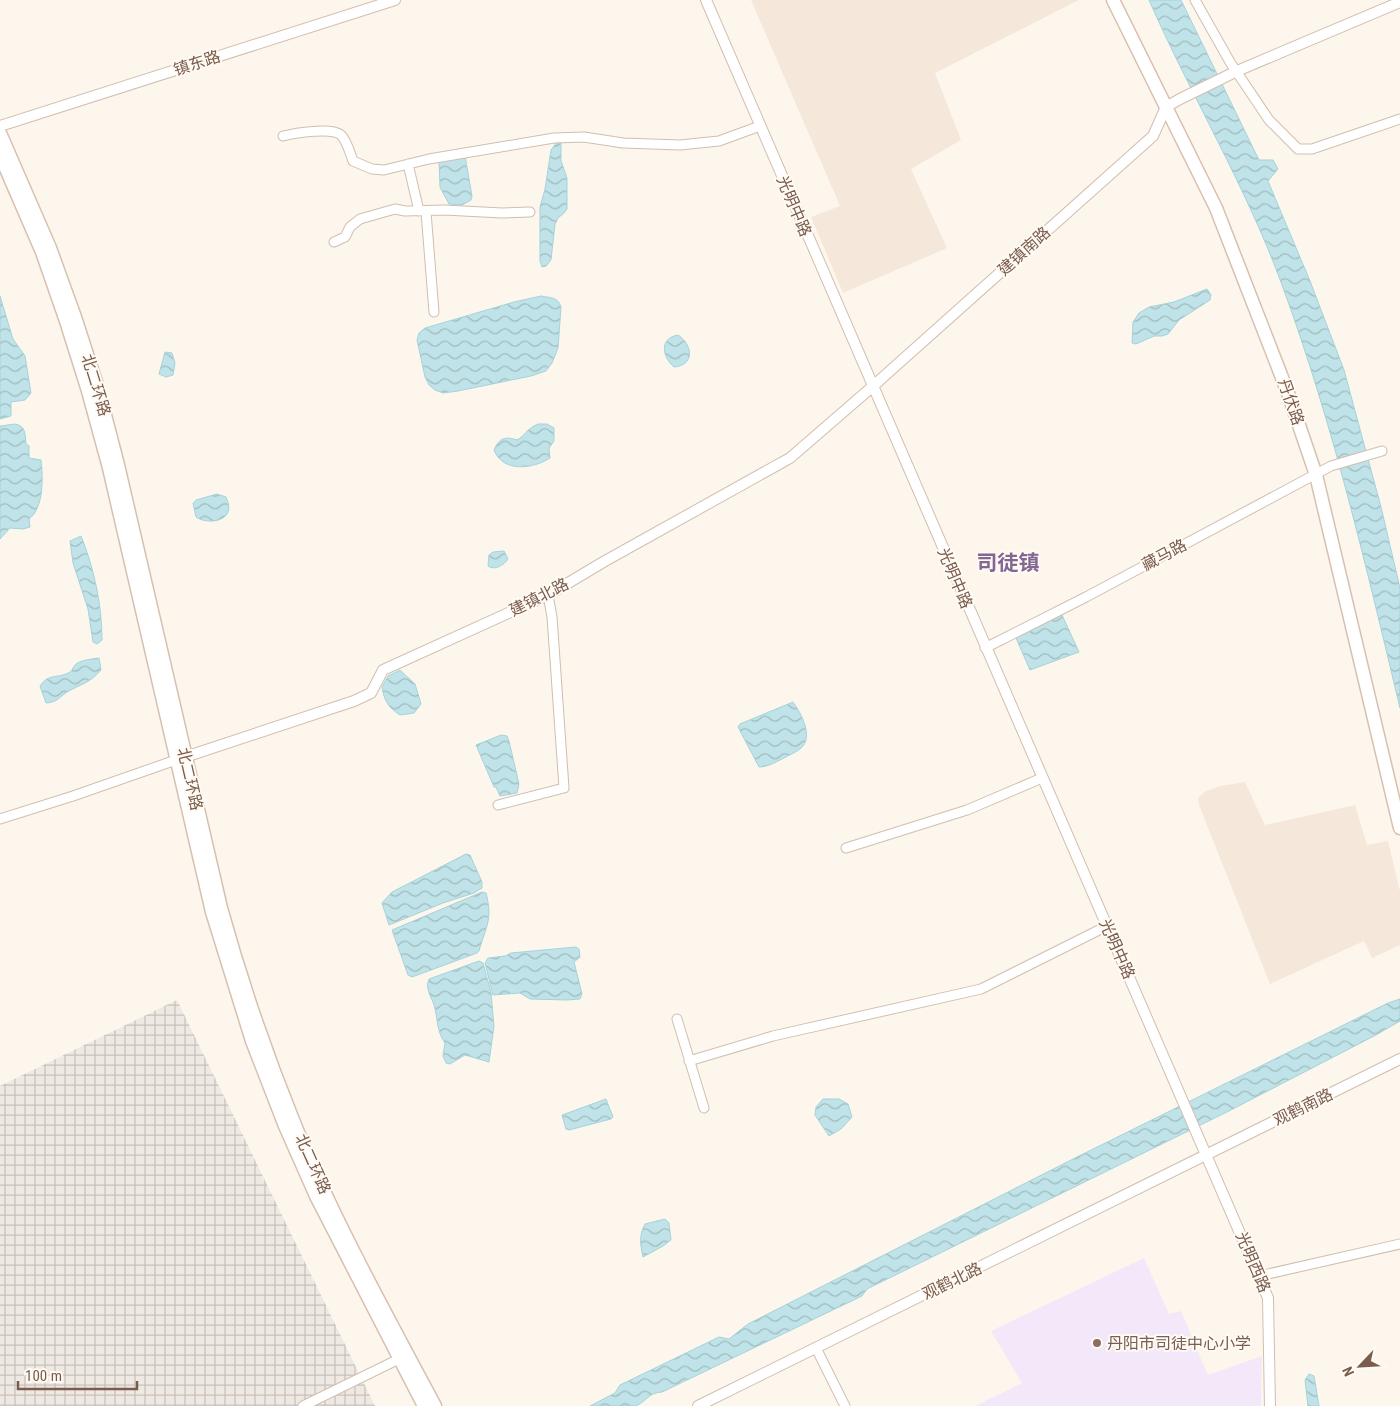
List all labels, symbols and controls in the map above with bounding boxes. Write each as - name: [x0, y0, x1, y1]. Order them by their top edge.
- street label: 镇东路: [171, 47, 223, 79]
- street label: 光明中路: [773, 173, 815, 239]
- street label: 建镇南路: [994, 223, 1054, 279]
- street label: 北二环路: [78, 352, 114, 418]
- street label: 丹伏路: [1274, 376, 1308, 428]
- street label: 藏马路: [1138, 535, 1190, 575]
- street label: 光明中路: [934, 545, 976, 611]
- district label: 司徒镇: [977, 551, 1040, 575]
- street label: 建镇北路: [506, 574, 572, 620]
- street label: 北二环路: [174, 746, 206, 812]
- street label: 光明中路: [1095, 916, 1139, 982]
- street label: 观鹤南路: [1270, 1084, 1336, 1130]
- street label: 北二环路: [291, 1131, 335, 1197]
- street label: 光明西路: [1232, 1229, 1274, 1295]
- street label: 观鹤北路: [919, 1258, 985, 1304]
- place label: 丹阳市司徒中心小学: [1107, 1334, 1251, 1353]
- marker: 丹阳市司徒中心小学: [1091, 1337, 1103, 1349]
- north arrow: [1335, 1341, 1385, 1391]
- scale bar: [18, 1358, 136, 1390]
- text: N: [1339, 1364, 1357, 1379]
- text: 100 m: [25, 1367, 62, 1385]

